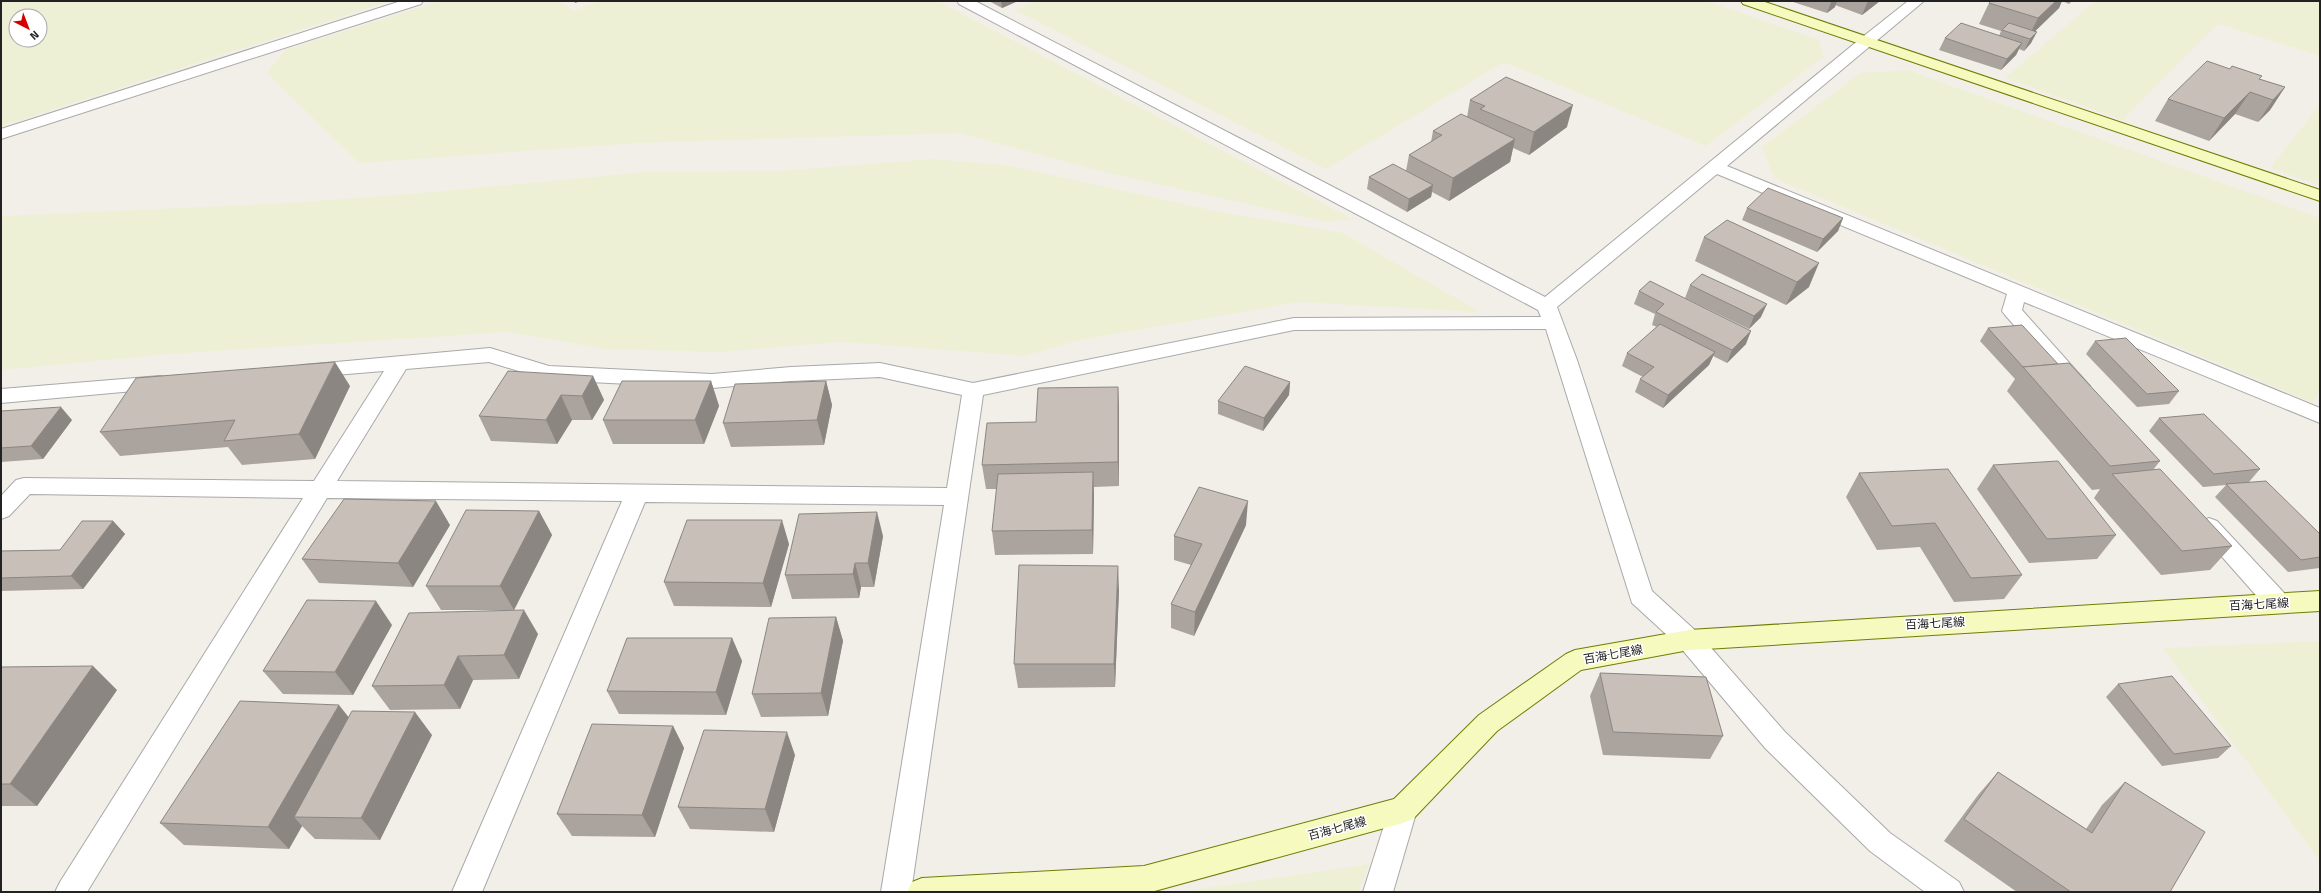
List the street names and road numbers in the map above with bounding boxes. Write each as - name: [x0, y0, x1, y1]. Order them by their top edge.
- street label: 百海七尾線: [2229, 593, 2289, 615]
- street label: 百海七尾線: [1905, 612, 1965, 634]
- street label: 百海七尾線: [1582, 639, 1644, 669]
- street label: 百海七尾線: [1306, 811, 1368, 845]

